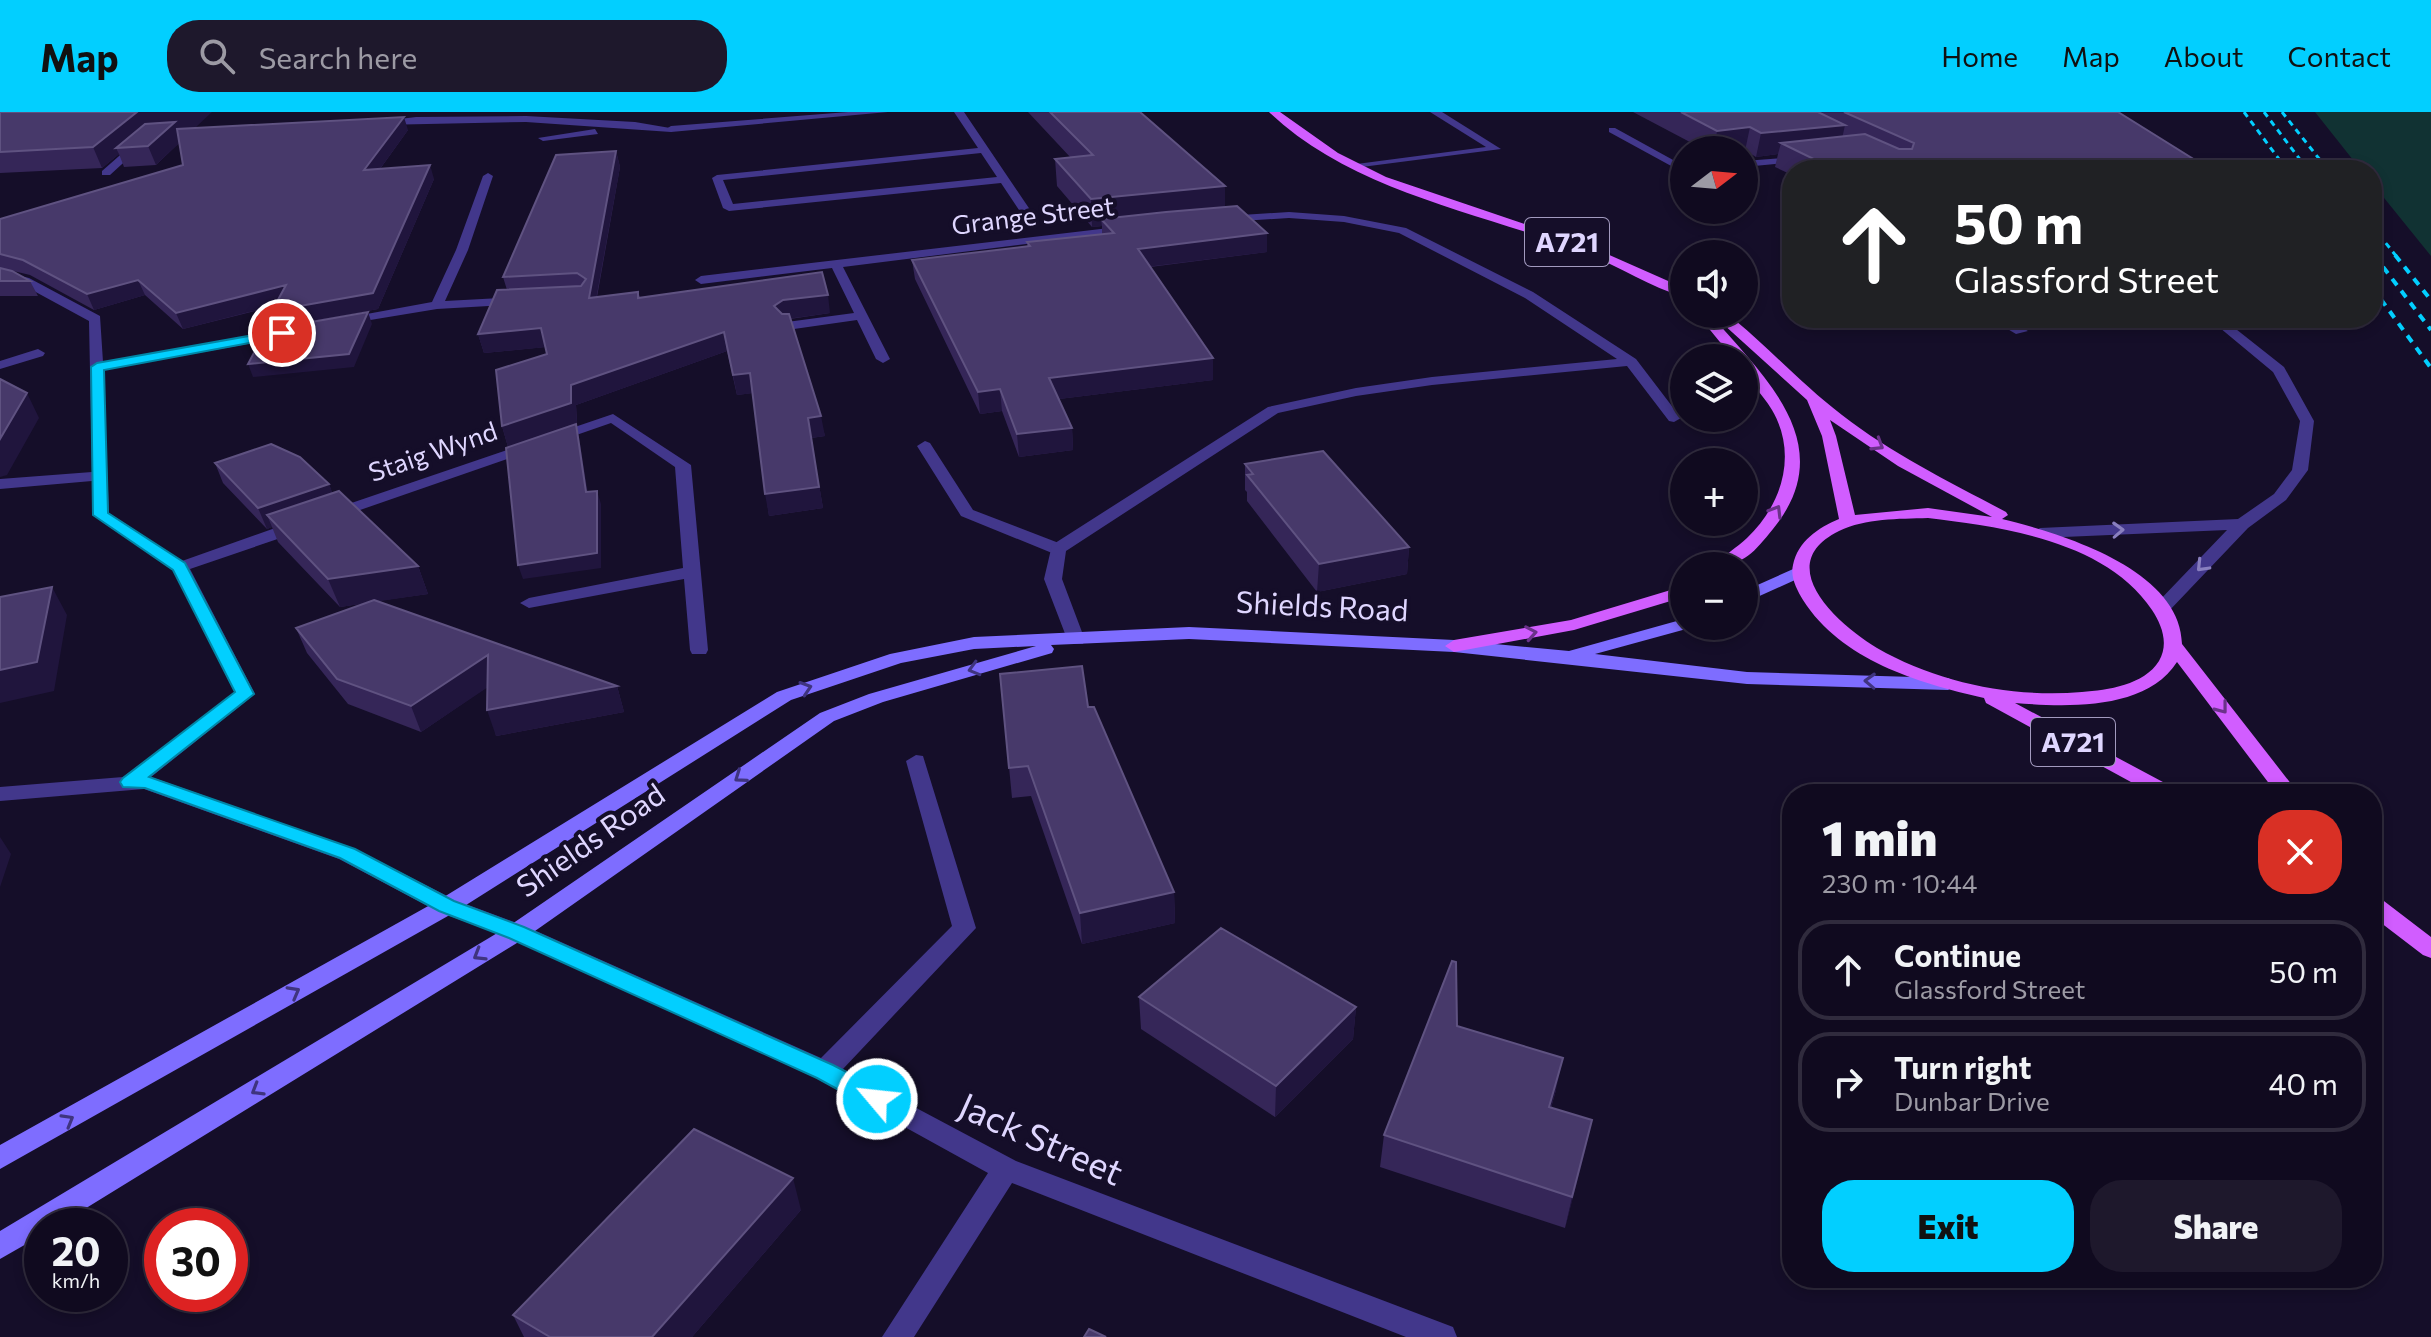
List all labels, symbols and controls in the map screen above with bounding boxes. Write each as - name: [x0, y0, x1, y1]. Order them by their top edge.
- search box: [167, 20, 727, 92]
- text: Map: [40, 33, 119, 80]
- icon: search: [195, 34, 239, 78]
- text: Search here: [259, 38, 417, 75]
- text: Home: [1941, 39, 2018, 73]
- text: Map: [2062, 39, 2120, 73]
- text: About: [2164, 39, 2244, 73]
- text: Contact: [2288, 39, 2391, 73]
- north arrow: [1670, 136, 1758, 224]
- map controls: [1670, 136, 1758, 640]
- text: 50 m: [1954, 187, 2083, 256]
- street label: Grange Street: [950, 189, 1116, 240]
- icon: ahead: [1822, 192, 1926, 296]
- road number: A721: [1525, 218, 1609, 266]
- button: sound: [1670, 240, 1758, 328]
- text: Glassford Street: [1954, 256, 2219, 300]
- pin: [248, 299, 316, 367]
- icon: arrive: [260, 311, 304, 355]
- button: layers: [1670, 344, 1758, 432]
- street label: Staig Wynd: [364, 414, 501, 487]
- one-way arrow: [1869, 436, 1883, 451]
- button: +: [1670, 448, 1758, 536]
- one-way arrow: [1766, 505, 1782, 520]
- one-way arrow: [2112, 522, 2125, 539]
- button: −: [1670, 552, 1758, 640]
- one-way arrow: [2197, 557, 2211, 571]
- street label: Shields Road: [1235, 582, 1409, 627]
- one-way arrow: [1524, 625, 1537, 642]
- one-way arrow: [967, 660, 981, 676]
- one-way arrow: [1863, 673, 1876, 690]
- one-way arrow: [798, 682, 812, 698]
- one-way arrow: [2212, 699, 2226, 714]
- road number: A721: [2031, 718, 2115, 766]
- one-way arrow: [735, 767, 749, 782]
- street label: Shields Road: [508, 774, 671, 904]
- text: 1 min: [1822, 807, 1937, 866]
- button: close: [2258, 810, 2342, 894]
- text: 230 m · 10:44: [1822, 867, 1977, 898]
- text: Continue: [1894, 936, 2021, 973]
- one-way arrow: [473, 945, 488, 961]
- icon: ahead: [1826, 948, 1870, 992]
- text: 50 m: [2269, 952, 2338, 989]
- text: Glassford Street: [1894, 973, 2085, 1004]
- one-way arrow: [285, 986, 300, 1002]
- text: Turn right: [1894, 1048, 2031, 1085]
- position arrow: [835, 1057, 919, 1141]
- icon: right: [1826, 1060, 1870, 1104]
- text: 40 m: [2269, 1064, 2338, 1101]
- one-way arrow: [251, 1080, 266, 1096]
- street label: Jack Street: [953, 1081, 1131, 1193]
- text: Dunbar Drive: [1894, 1085, 2050, 1116]
- one-way arrow: [59, 1114, 74, 1130]
- button: Exit: [1822, 1180, 2074, 1272]
- button: Share: [2090, 1180, 2342, 1272]
- speed limit sign: 30: [144, 1208, 248, 1312]
- text: 20: [51, 1225, 101, 1274]
- text: km/h: [52, 1268, 100, 1292]

